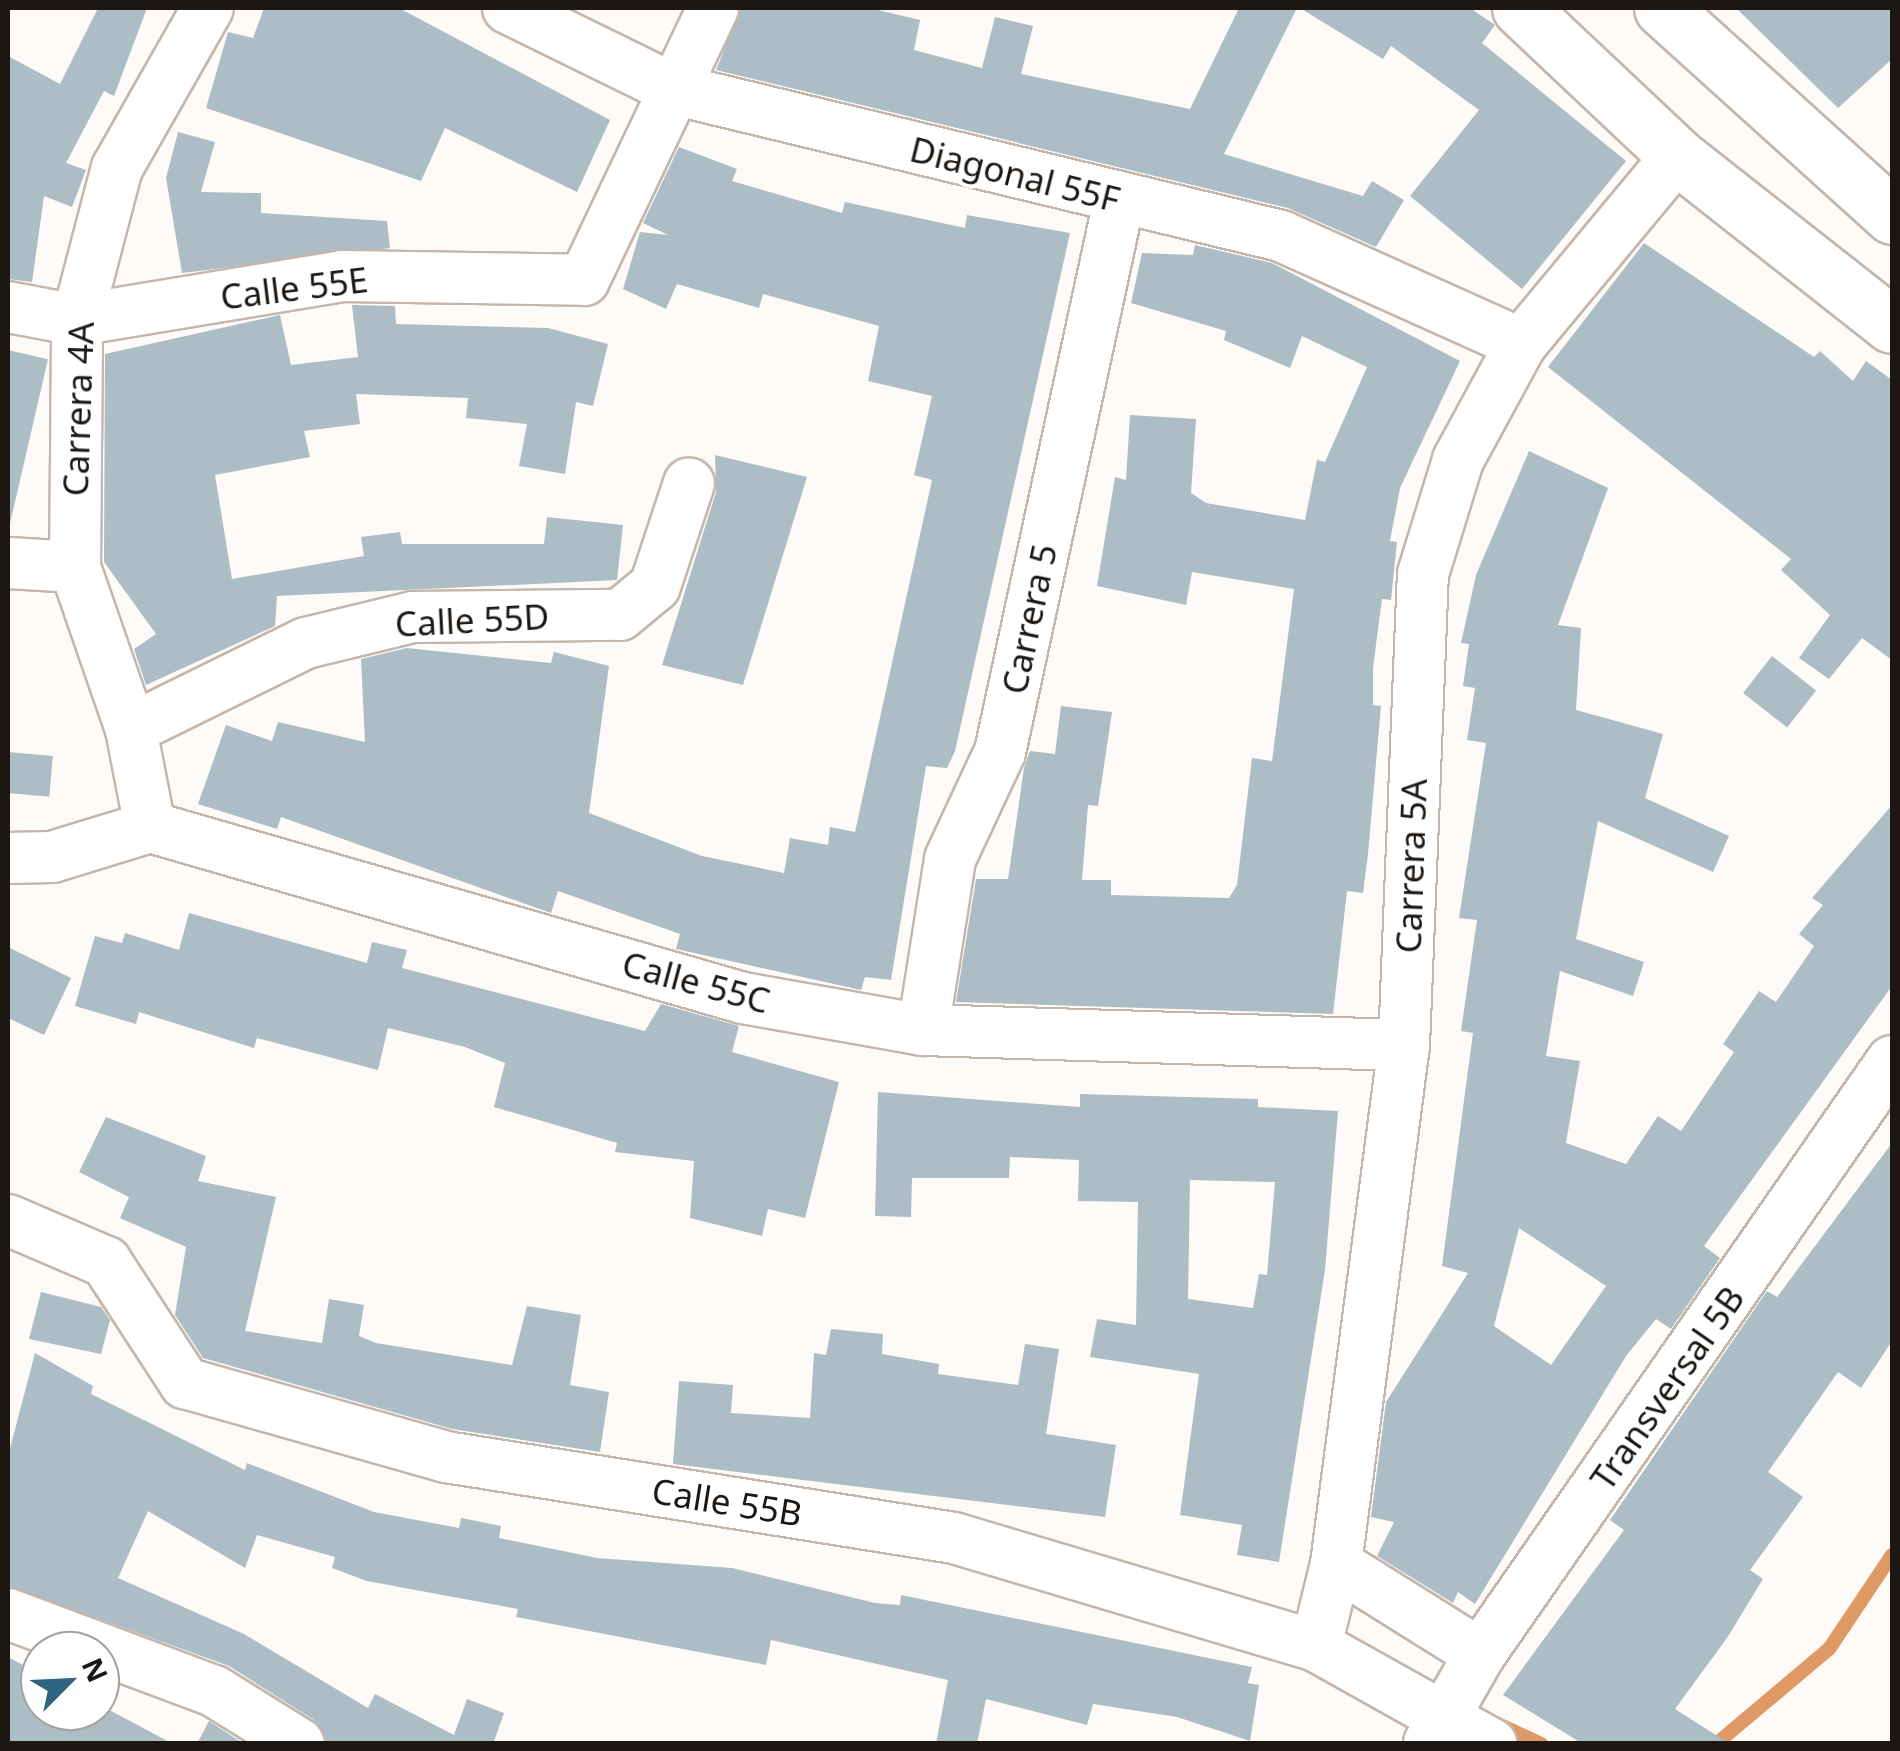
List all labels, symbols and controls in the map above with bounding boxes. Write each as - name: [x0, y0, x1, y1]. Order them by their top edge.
- street label: Diagonal 55F: [906, 128, 1124, 220]
- street label: Calle 55E: [218, 258, 370, 318]
- street label: Carrera 4A: [54, 321, 102, 497]
- street label: Carrera 5: [993, 540, 1065, 698]
- street label: Calle 55D: [394, 595, 550, 645]
- street label: Carrera 5A: [1387, 778, 1435, 954]
- street label: Calle 55C: [618, 942, 774, 1022]
- street label: Transversal 5B: [1581, 1278, 1753, 1498]
- street label: Calle 55B: [649, 1469, 805, 1535]
- north arrow: [20, 1631, 120, 1731]
- text: N: [74, 1651, 118, 1688]

